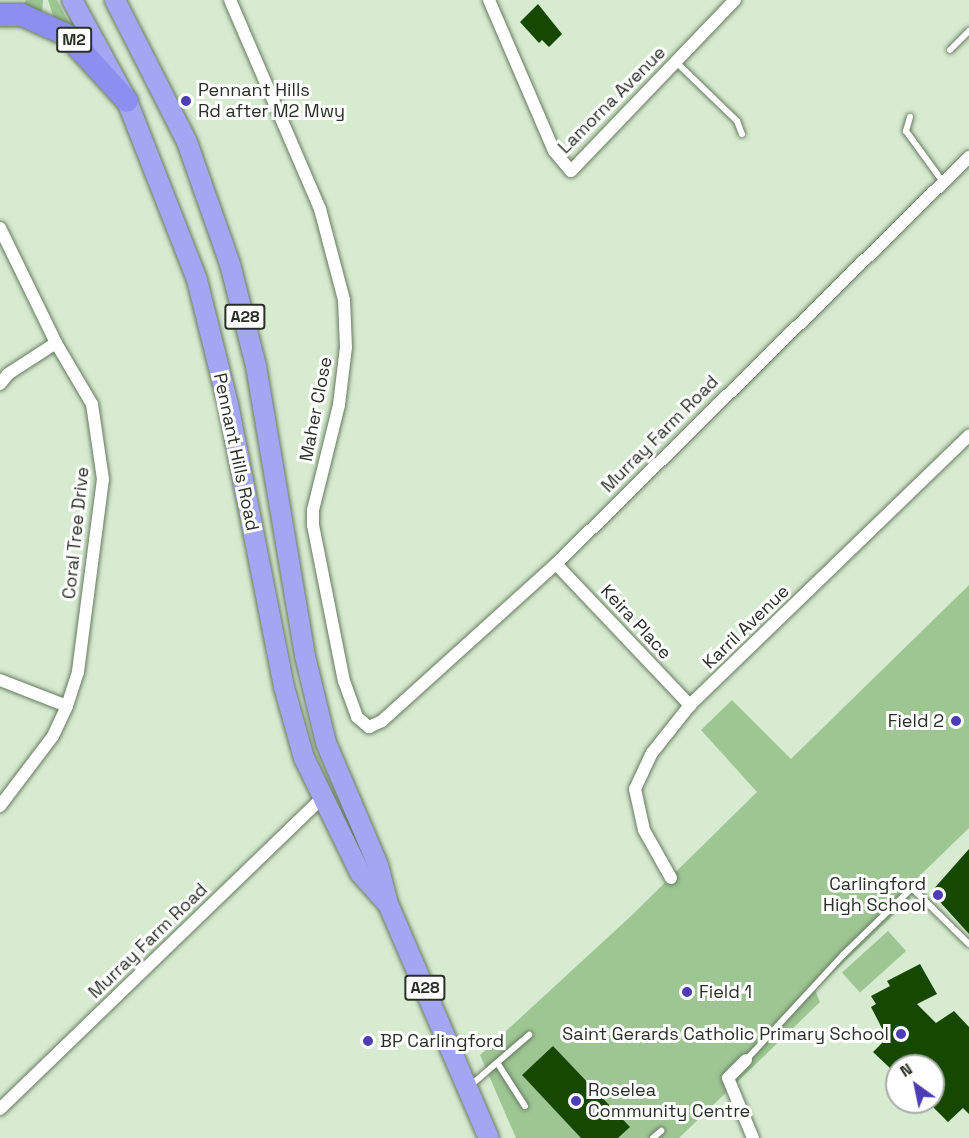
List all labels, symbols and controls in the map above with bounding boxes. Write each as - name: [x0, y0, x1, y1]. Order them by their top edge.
- road number: M2: [56, 27, 92, 53]
- street label: Lamorna Avenue: [554, 42, 670, 158]
- place label: Pennant Hills Rd after M2 Mwy: [198, 80, 345, 122]
- marker: Pennant Hills Rd after M2 Mwy: [179, 94, 193, 108]
- road number: A28: [224, 304, 266, 330]
- street label: Maher Close: [295, 355, 337, 463]
- street label: Pennant Hills Road: [209, 371, 263, 533]
- street label: Murray Farm Road: [597, 371, 723, 497]
- street label: Coral Tree Drive: [58, 466, 94, 600]
- street label: Keira Place: [596, 580, 676, 664]
- street label: Karril Avenue: [698, 580, 794, 674]
- place label: Field 2: [888, 710, 944, 732]
- marker: Field 2: [949, 714, 963, 728]
- place label: Carlingford High School: [823, 874, 926, 916]
- street label: Murray Farm Road: [84, 879, 212, 1003]
- marker: Carlingford High School: [931, 888, 945, 902]
- road number: A28: [404, 975, 446, 1001]
- place label: Field 1: [699, 981, 752, 1003]
- marker: Field 1: [680, 985, 694, 999]
- place label: Saint Gerards Catholic Primary School: [562, 1023, 889, 1045]
- marker: Saint Gerards Catholic Primary School: [894, 1027, 908, 1041]
- place label: BP Carlingford: [380, 1030, 504, 1052]
- marker: BP Carlingford: [361, 1034, 375, 1048]
- north arrow: [885, 1054, 945, 1114]
- text: N: [896, 1058, 916, 1082]
- place label: Roselea Community Centre: [588, 1080, 750, 1122]
- marker: Roselea Community Centre: [569, 1094, 583, 1108]

